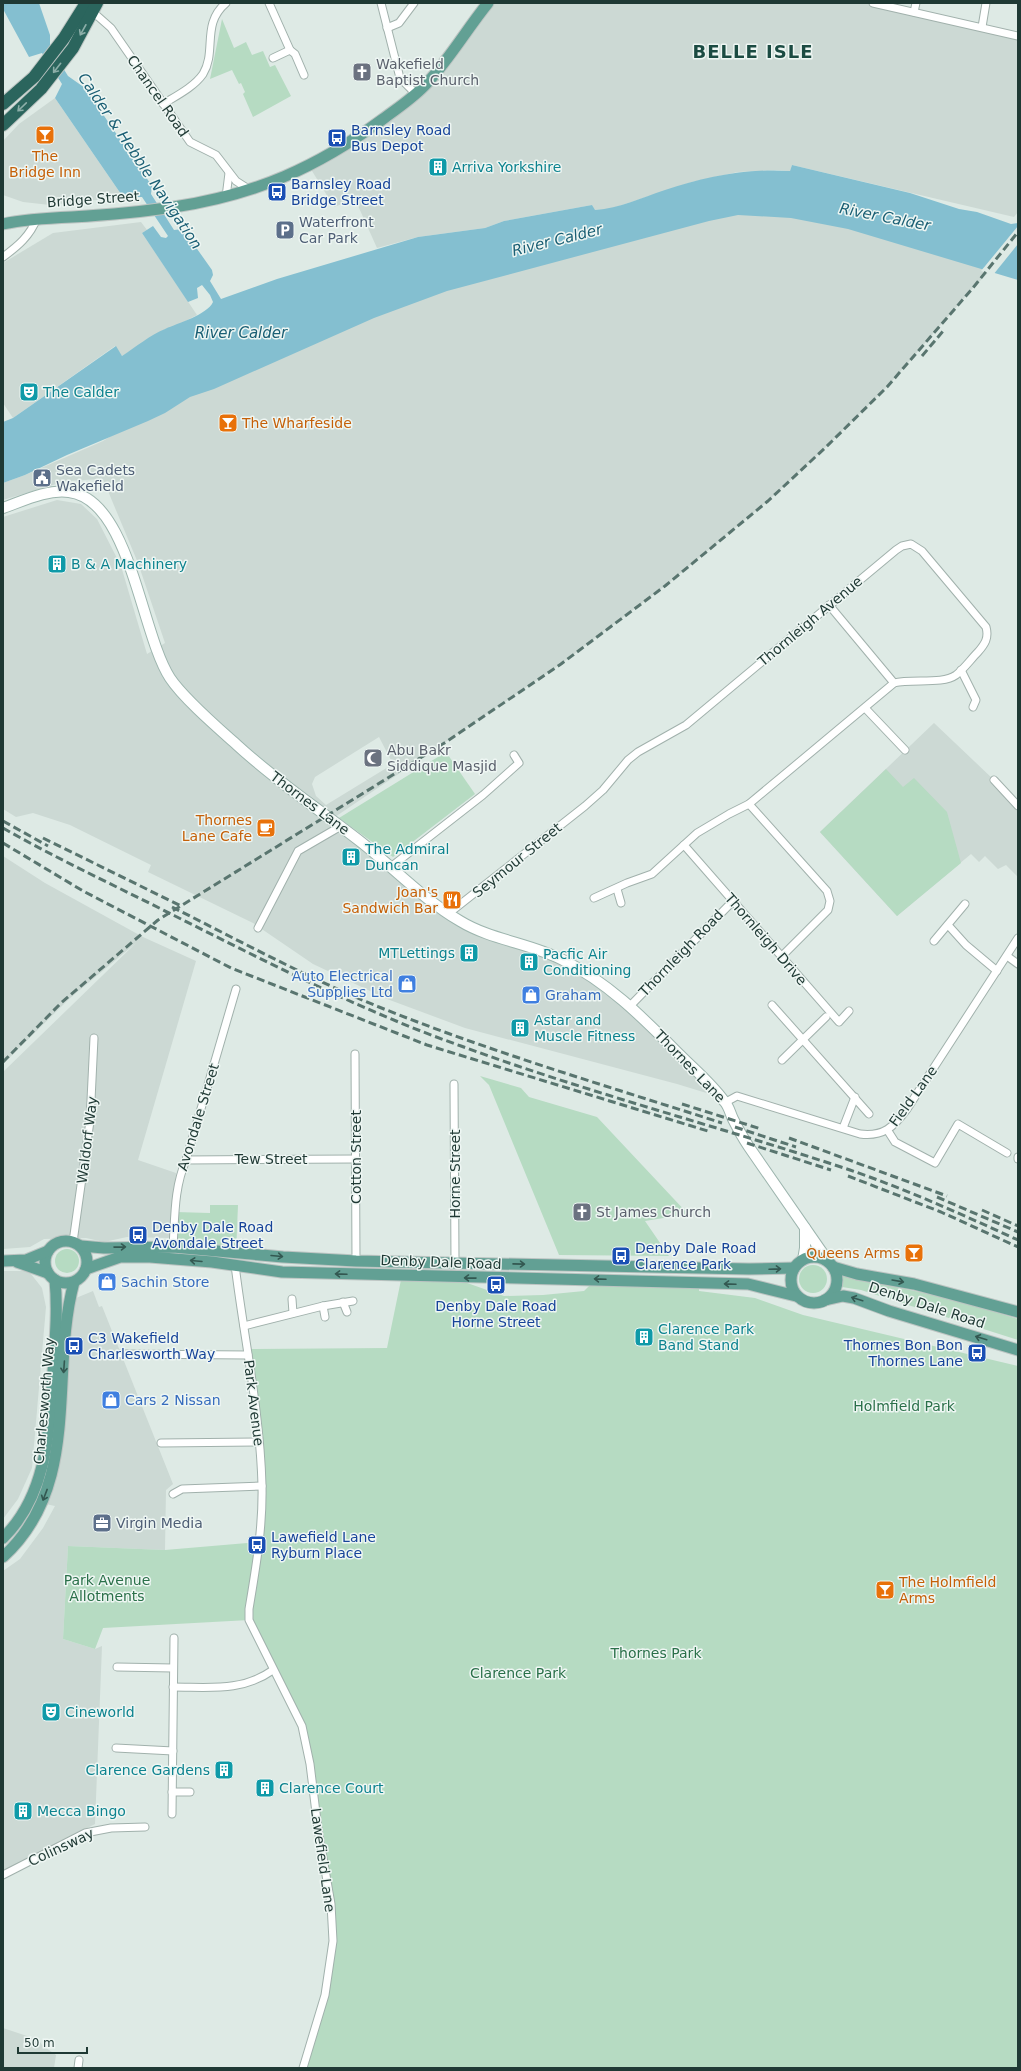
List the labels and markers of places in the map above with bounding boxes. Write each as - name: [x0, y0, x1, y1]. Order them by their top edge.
- place label: Wakefield Baptist Church: [376, 56, 479, 88]
- church icon: Wakefield Baptist Church: [351, 61, 373, 83]
- place label: Barnsley Road Bus Depot: [351, 122, 451, 154]
- bar icon: The Bridge Inn: [34, 124, 56, 146]
- bus stop icon: Barnsley Road Bus Depot: [326, 127, 348, 149]
- place label: The Bridge Inn: [9, 148, 81, 180]
- building icon: Arriva Yorkshire: [427, 156, 449, 178]
- place label: Arriva Yorkshire: [452, 159, 561, 175]
- place label: Barnsley Road Bridge Street: [291, 176, 391, 208]
- bus stop icon: Barnsley Road Bridge Street: [266, 181, 288, 203]
- place label: Waterfront Car Park: [299, 214, 374, 246]
- parking icon: Waterfront Car Park: [274, 219, 296, 241]
- theatre icon: The Calder: [18, 381, 40, 403]
- place label: The Calder: [42, 384, 119, 400]
- bar icon: The Wharfeside: [217, 412, 239, 434]
- place label: The Wharfeside: [241, 415, 352, 431]
- place label: Sea Cadets Wakefield: [56, 462, 135, 494]
- public building icon: Sea Cadets Wakefield: [31, 467, 53, 489]
- building icon: B & A Machinery: [46, 553, 68, 575]
- place label: B & A Machinery: [71, 556, 187, 572]
- place label: Abu Bakr Siddique Masjid: [387, 742, 497, 774]
- mosque icon: Abu Bakr Siddique Masjid: [362, 747, 384, 769]
- place label: Thornes Lane Cafe: [182, 812, 252, 844]
- cafe icon: Thornes Lane Cafe: [255, 817, 277, 839]
- place label: The Admiral Duncan: [364, 841, 449, 873]
- building icon: The Admiral Duncan: [340, 846, 362, 868]
- place label: Joan's Sandwich Bar: [342, 884, 438, 916]
- restaurant icon: Joan's Sandwich Bar: [441, 889, 463, 911]
- building icon: MTLettings: [458, 942, 480, 964]
- place label: MTLettings: [378, 945, 455, 961]
- place label: Pacfic Air Conditioning: [543, 946, 631, 978]
- building icon: Pacfic Air Conditioning: [518, 951, 540, 973]
- place label: Auto Electrical Supplies Ltd: [292, 968, 393, 1000]
- shop icon: Auto Electrical Supplies Ltd: [396, 973, 418, 995]
- shop icon: Graham: [520, 984, 542, 1006]
- place label: Graham: [545, 987, 601, 1003]
- place label: Astar and Muscle Fitness: [534, 1012, 635, 1044]
- building icon: Astar and Muscle Fitness: [509, 1017, 531, 1039]
- church icon: St James Church: [571, 1201, 593, 1223]
- place label: St James Church: [596, 1204, 711, 1220]
- place label: Denby Dale Road Avondale Street: [152, 1219, 273, 1251]
- bus stop icon: Denby Dale Road Avondale Street: [127, 1224, 149, 1246]
- place label: Denby Dale Road Clarence Park: [635, 1240, 756, 1272]
- bar icon: Queens Arms: [903, 1242, 925, 1264]
- bus stop icon: Denby Dale Road Clarence Park: [610, 1245, 632, 1267]
- place label: Queens Arms: [806, 1245, 900, 1261]
- shop icon: Sachin Store: [96, 1271, 118, 1293]
- place label: Sachin Store: [121, 1274, 209, 1290]
- bus stop icon: Denby Dale Road Horne Street: [485, 1274, 507, 1296]
- place label: Denby Dale Road Horne Street: [435, 1298, 557, 1330]
- place label: Clarence Park Band Stand: [658, 1321, 755, 1353]
- building icon: Clarence Park Band Stand: [633, 1326, 655, 1348]
- place label: C3 Wakefield Charlesworth Way: [88, 1330, 215, 1362]
- bus stop icon: C3 Wakefield Charlesworth Way: [63, 1335, 85, 1357]
- place label: Thornes Bon Bon Thornes Lane: [843, 1337, 963, 1369]
- bus stop icon: Thornes Bon Bon Thornes Lane: [966, 1342, 988, 1364]
- shop icon: Cars 2 Nissan: [100, 1389, 122, 1411]
- place label: Cars 2 Nissan: [125, 1392, 221, 1408]
- office icon: Virgin Media: [91, 1512, 113, 1534]
- place label: Virgin Media: [116, 1515, 203, 1531]
- place label: Lawefield Lane Ryburn Place: [271, 1529, 376, 1561]
- bus stop icon: Lawefield Lane Ryburn Place: [246, 1534, 268, 1556]
- place label: The Holmfield Arms: [898, 1574, 996, 1606]
- bar icon: The Holmfield Arms: [874, 1579, 896, 1601]
- theatre icon: Cineworld: [40, 1701, 62, 1723]
- place label: Cineworld: [65, 1704, 135, 1720]
- building icon: Clarence Gardens: [213, 1759, 235, 1781]
- place label: Clarence Gardens: [85, 1762, 210, 1778]
- building icon: Clarence Court: [254, 1777, 276, 1799]
- place label: Clarence Court: [279, 1780, 384, 1796]
- building icon: Mecca Bingo: [12, 1800, 34, 1822]
- place label: Mecca Bingo: [37, 1803, 126, 1819]

